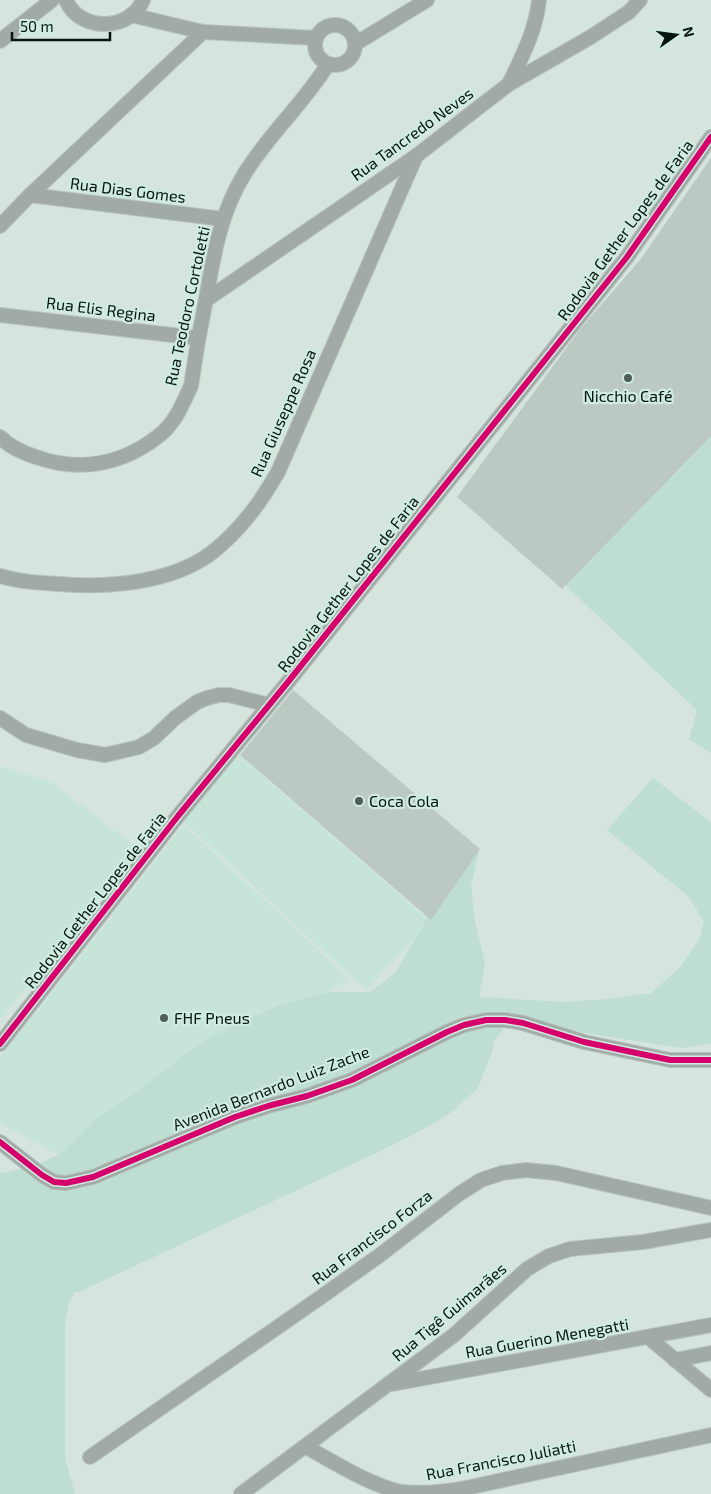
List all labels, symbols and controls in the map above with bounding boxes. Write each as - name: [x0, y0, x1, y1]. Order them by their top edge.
- scale bar: [12, 10, 110, 42]
- north arrow: [651, 10, 701, 60]
- text: 50 m: [20, 17, 54, 35]
- text: N: [680, 25, 699, 39]
- street label: Rua Tancredo Neves: [347, 83, 476, 184]
- street label: Rodovia Gether Lopes de Faria: [553, 136, 697, 324]
- street label: Rua Dias Gomes: [69, 173, 187, 206]
- street label: Rua Teodoro Cortoletti: [160, 224, 213, 387]
- street label: Rua Elis Regina: [45, 292, 157, 325]
- street label: Rua Giuseppe Rosa: [246, 346, 319, 480]
- marker: Nicchio Café: [622, 372, 634, 384]
- place label: Nicchio Café: [583, 386, 673, 405]
- street label: Rodovia Gether Lopes de Faria: [273, 492, 422, 676]
- place label: Coca Cola: [369, 791, 439, 810]
- marker: Coca Cola: [353, 795, 365, 807]
- street label: Rodovia Gether Lopes de Faria: [20, 808, 169, 992]
- place label: FHF Pneus: [174, 1008, 250, 1027]
- marker: FHF Pneus: [158, 1012, 170, 1024]
- street label: Avenida Bernardo Luiz Zache: [170, 1041, 372, 1134]
- street label: Rua Francisco Forza: [308, 1185, 435, 1288]
- street label: Rua Tigê Guimarães: [388, 1258, 510, 1365]
- street label: Rua Guerino Menegatti: [464, 1314, 630, 1361]
- street label: Rua Francisco Juliatti: [424, 1436, 578, 1483]

